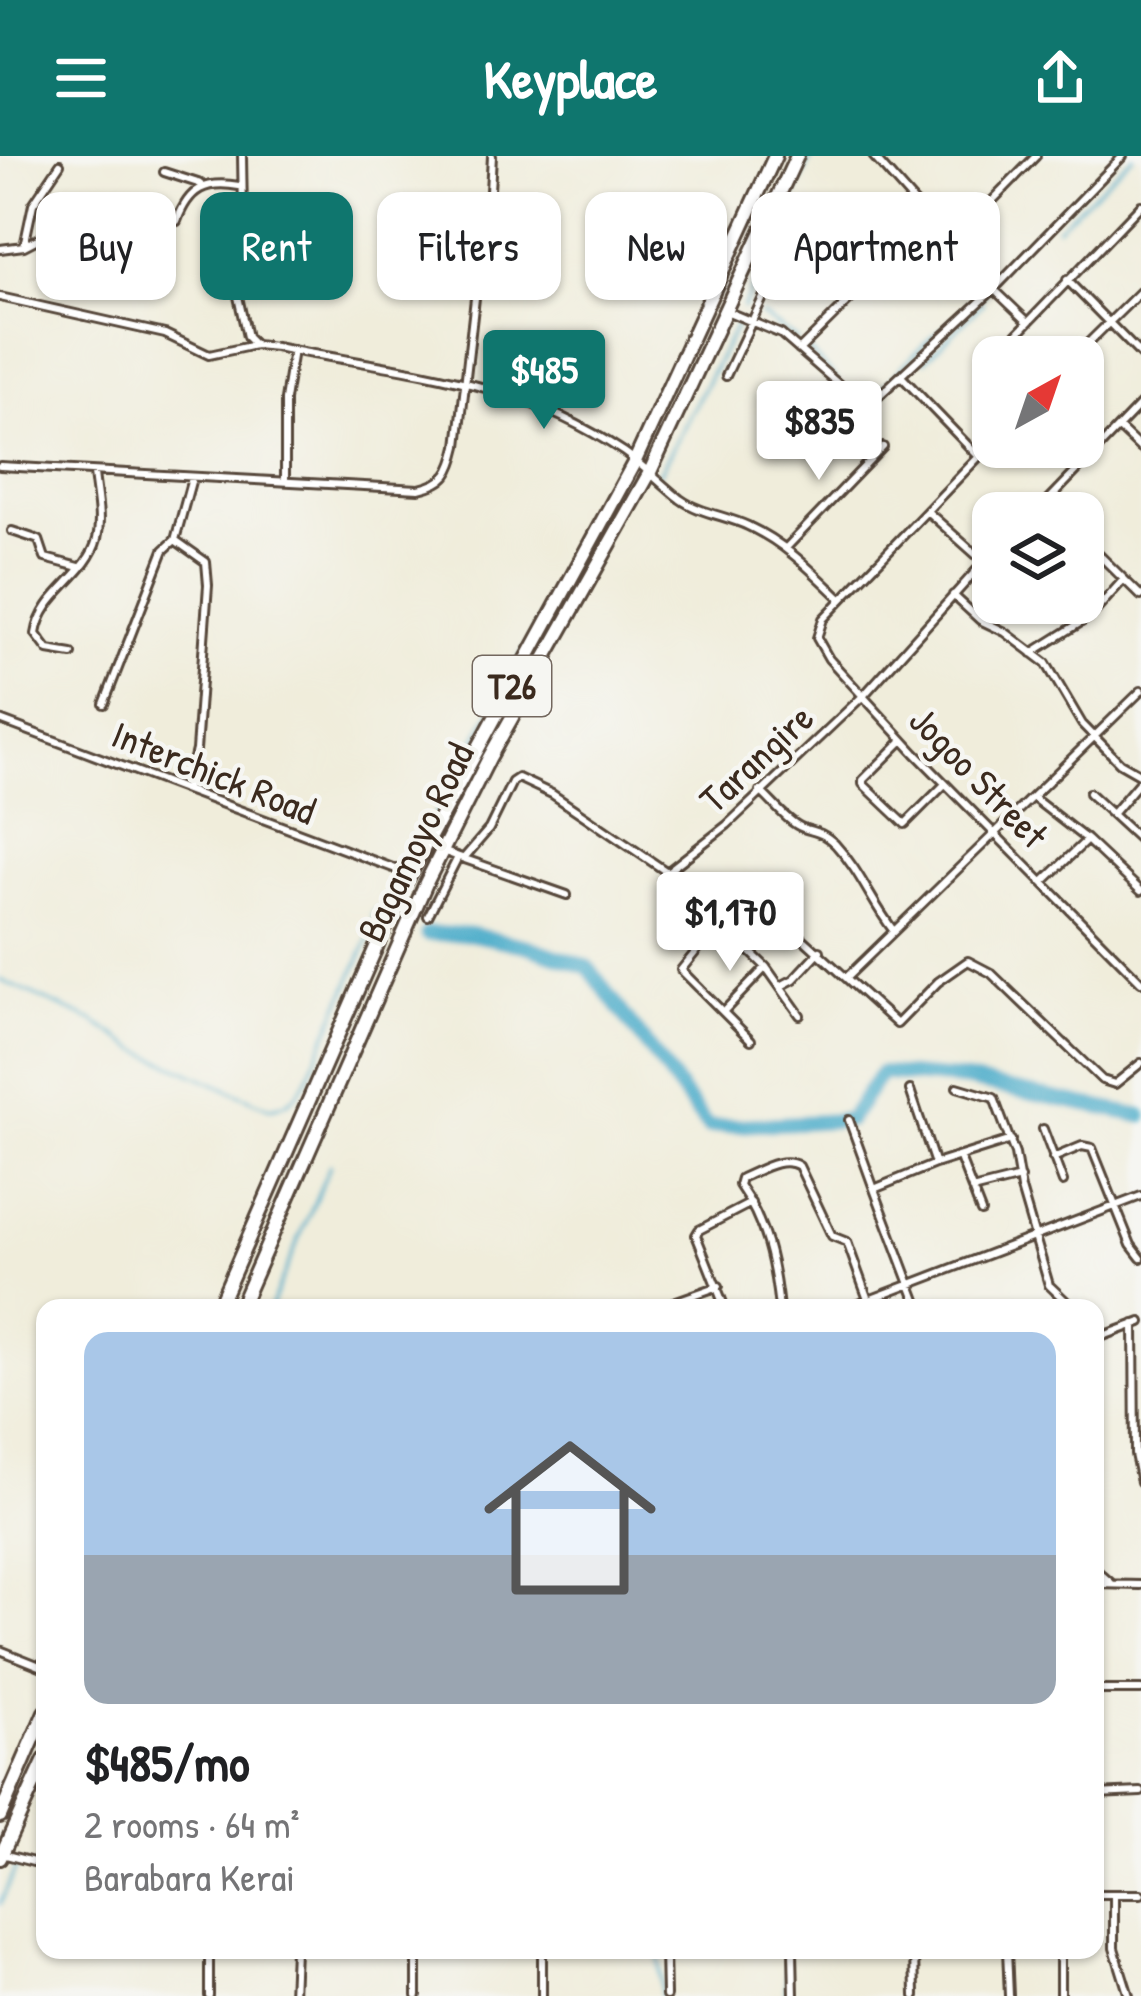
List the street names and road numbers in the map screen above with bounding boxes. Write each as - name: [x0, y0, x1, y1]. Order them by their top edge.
- road number: T26: [473, 656, 551, 716]
- street label: Tarangire: [687, 691, 824, 824]
- street label: Jogoo Street: [898, 694, 1061, 860]
- street label: Interchick Road: [104, 707, 324, 836]
- street label: Bagamoyo Road: [344, 734, 486, 950]

